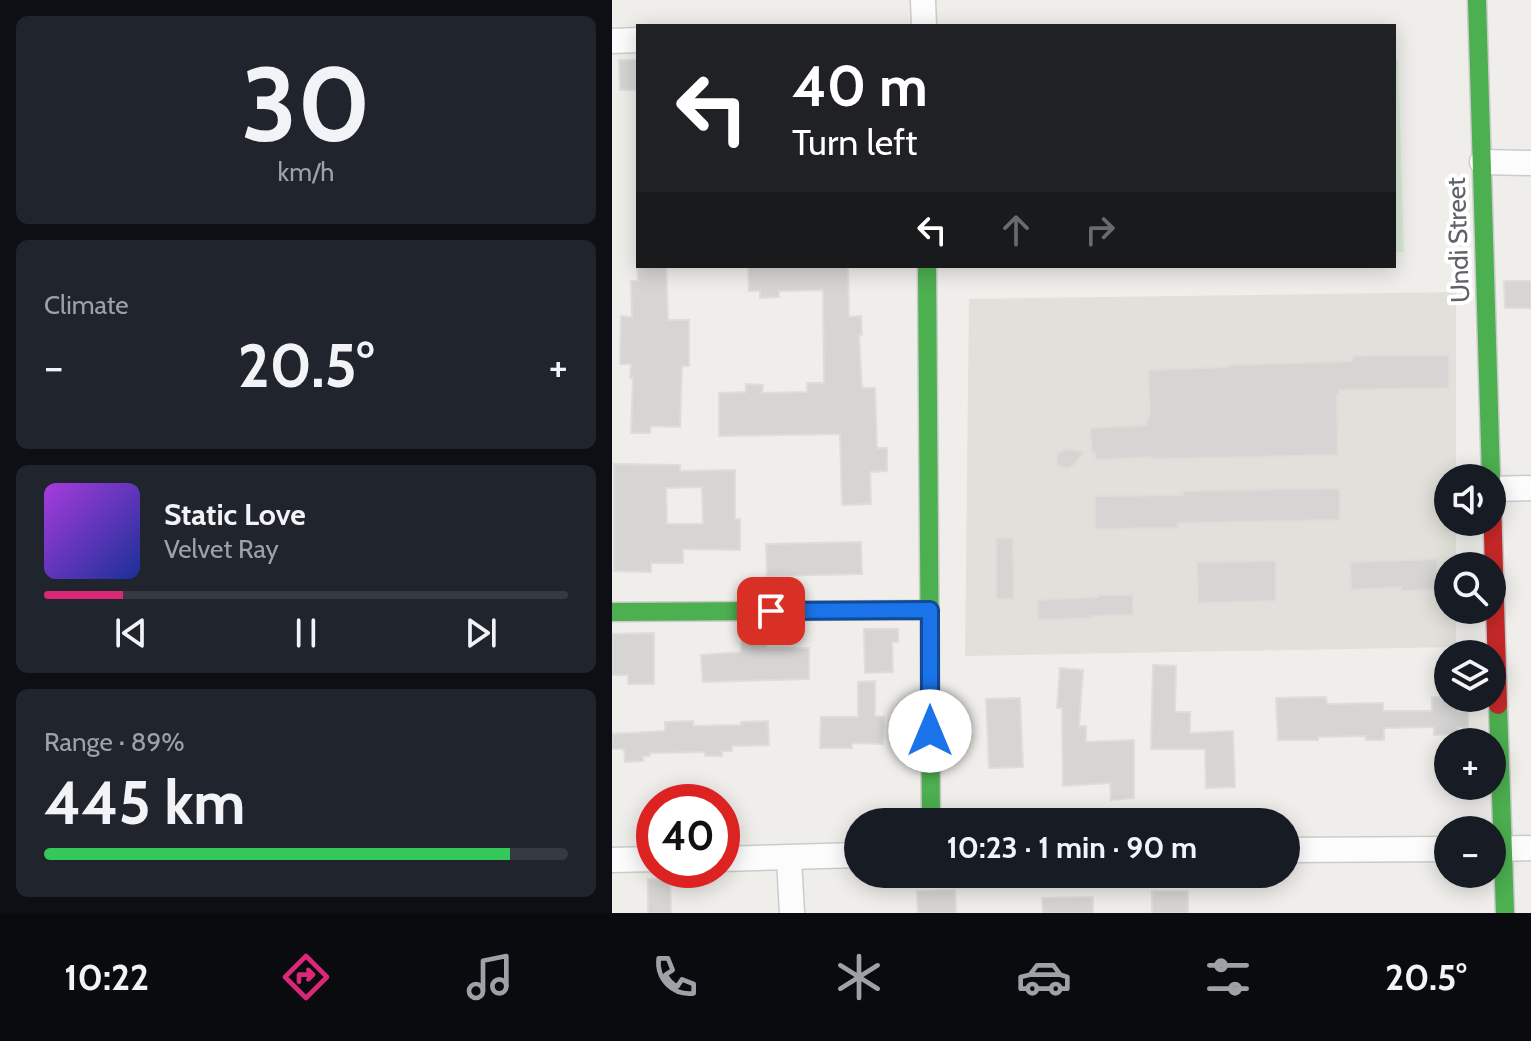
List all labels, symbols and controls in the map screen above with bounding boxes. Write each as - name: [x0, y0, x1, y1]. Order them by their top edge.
- text: 30: [241, 41, 371, 167]
- text: 40 m: [792, 52, 928, 120]
- icon: left: [660, 56, 764, 160]
- text: Turn left: [792, 120, 917, 164]
- text: km/h: [278, 156, 334, 188]
- street label: Undi Street: [1440, 176, 1476, 303]
- icon: left: [910, 208, 954, 252]
- icon: ahead: [994, 208, 1038, 252]
- icon: right: [1078, 208, 1122, 252]
- text: Climate: [44, 289, 129, 321]
- text: 20.5°: [238, 329, 374, 402]
- text: −: [44, 340, 63, 393]
- text: +: [549, 340, 568, 393]
- map controls: [1434, 464, 1506, 888]
- button: sound: [1434, 464, 1506, 536]
- text: Static Love: [164, 496, 306, 533]
- text: Velvet Ray: [164, 533, 279, 565]
- button: search: [1434, 552, 1506, 624]
- pin: [737, 577, 805, 645]
- icon: arrive: [749, 589, 793, 633]
- icon: previous: [109, 611, 153, 655]
- icon: pause: [284, 611, 328, 655]
- icon: next: [459, 611, 503, 655]
- button: layers: [1434, 640, 1506, 712]
- position arrow: [888, 689, 972, 773]
- text: Range · 89%: [44, 726, 185, 758]
- button: +: [1434, 728, 1506, 800]
- text: 445 km: [44, 766, 245, 839]
- speed limit sign: 40: [636, 784, 740, 888]
- button: −: [1434, 816, 1506, 888]
- text: 10:23 · 1 min · 90 m: [947, 829, 1197, 866]
- icon: directions: [278, 949, 334, 1005]
- icon: music: [462, 949, 518, 1005]
- icon: phone: [647, 949, 703, 1005]
- icon: climate: [831, 949, 887, 1005]
- icon: car: [1016, 949, 1072, 1005]
- icon: filters: [1200, 949, 1256, 1005]
- text: 10:22: [64, 955, 149, 999]
- text: 20.5°: [1385, 955, 1467, 999]

